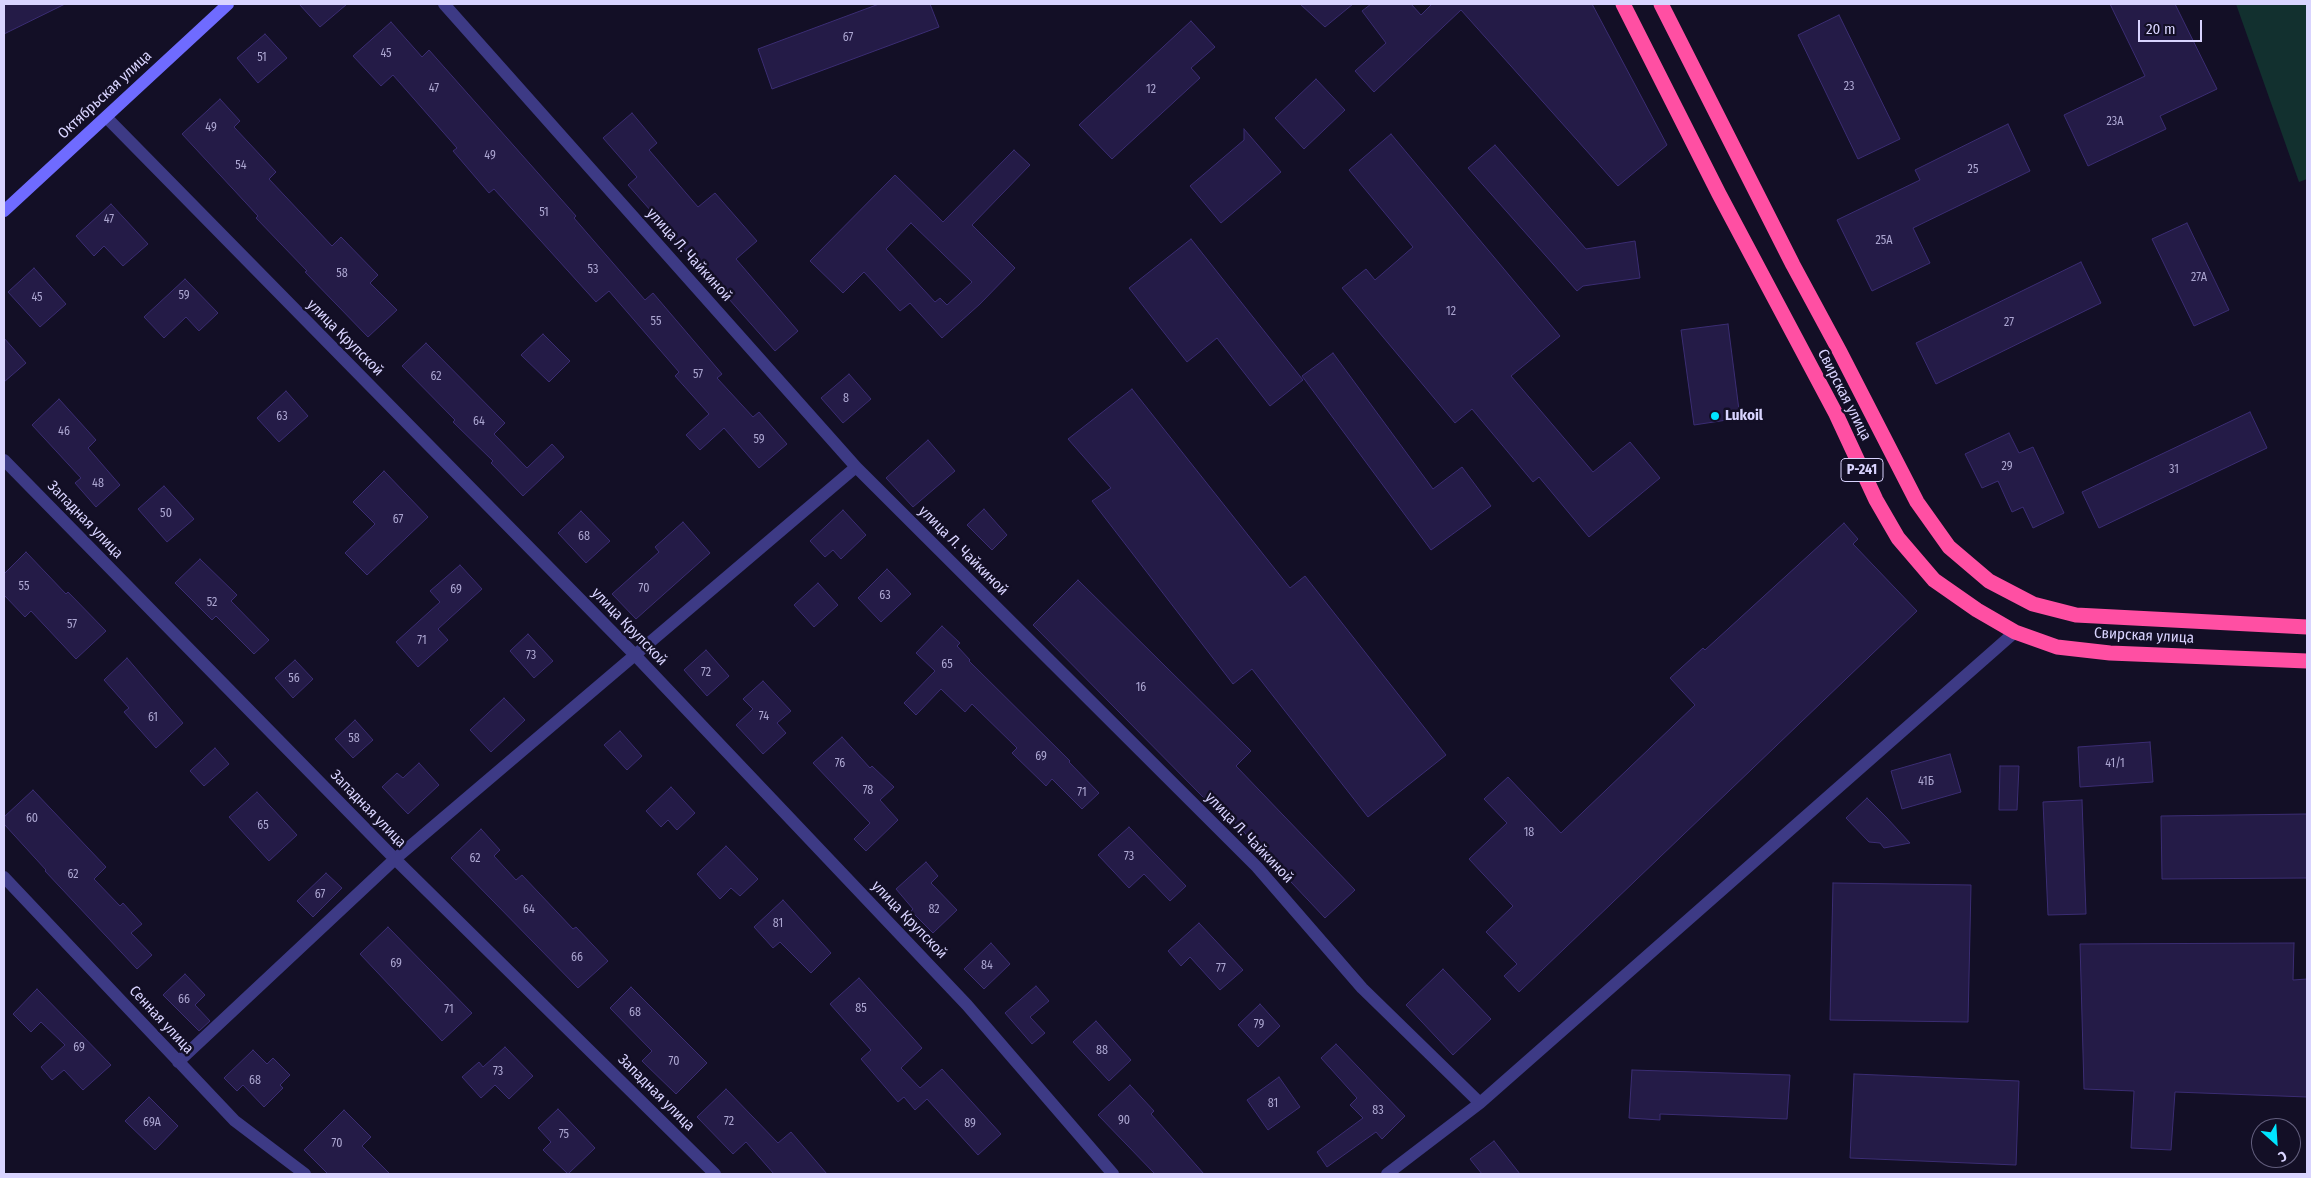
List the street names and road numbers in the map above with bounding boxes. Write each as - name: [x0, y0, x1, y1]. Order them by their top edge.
- street label: Октябрьская улица: [54, 47, 156, 143]
- street label: улица Л. Чайкиной: [642, 205, 736, 305]
- street label: улица Крупской: [303, 296, 387, 380]
- street label: Свирская улица: [1813, 346, 1875, 444]
- road number: Р-241: [1841, 458, 1883, 482]
- street label: Западная улица: [43, 477, 127, 563]
- street label: улица Л. Чайкиной: [914, 502, 1012, 600]
- street label: улица Крупской: [587, 584, 671, 670]
- street label: Свирская улица: [2094, 624, 2194, 648]
- street label: Западная улица: [326, 766, 410, 852]
- street label: улица Л. Чайкиной: [1201, 789, 1297, 887]
- street label: улица Крупской: [867, 877, 951, 963]
- street label: Сенная улица: [125, 982, 197, 1058]
- street label: Западная улица: [614, 1051, 698, 1135]

